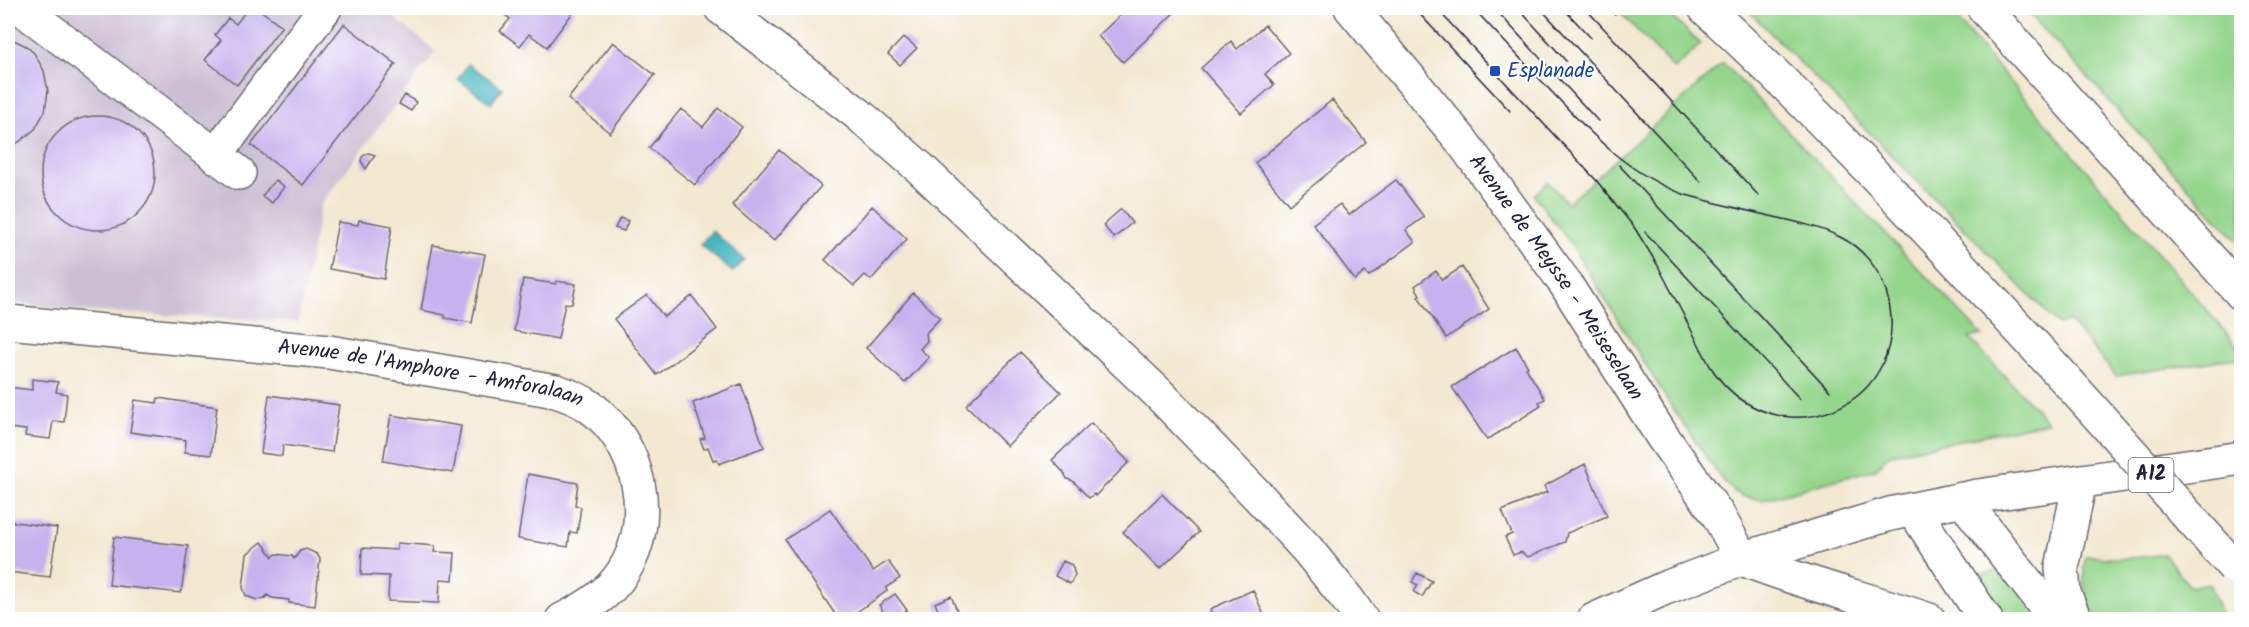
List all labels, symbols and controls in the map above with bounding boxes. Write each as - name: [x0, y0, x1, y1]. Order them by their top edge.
- place label: Esplanade: [1507, 55, 1595, 88]
- marker: Esplanade: [1488, 64, 1502, 78]
- street label: Avenue de Meysse - Meiseselaan: [1460, 147, 1652, 407]
- street label: Avenue de l'Amphore - Amforalaan: [276, 331, 589, 416]
- road number: A12: [2128, 458, 2174, 492]

